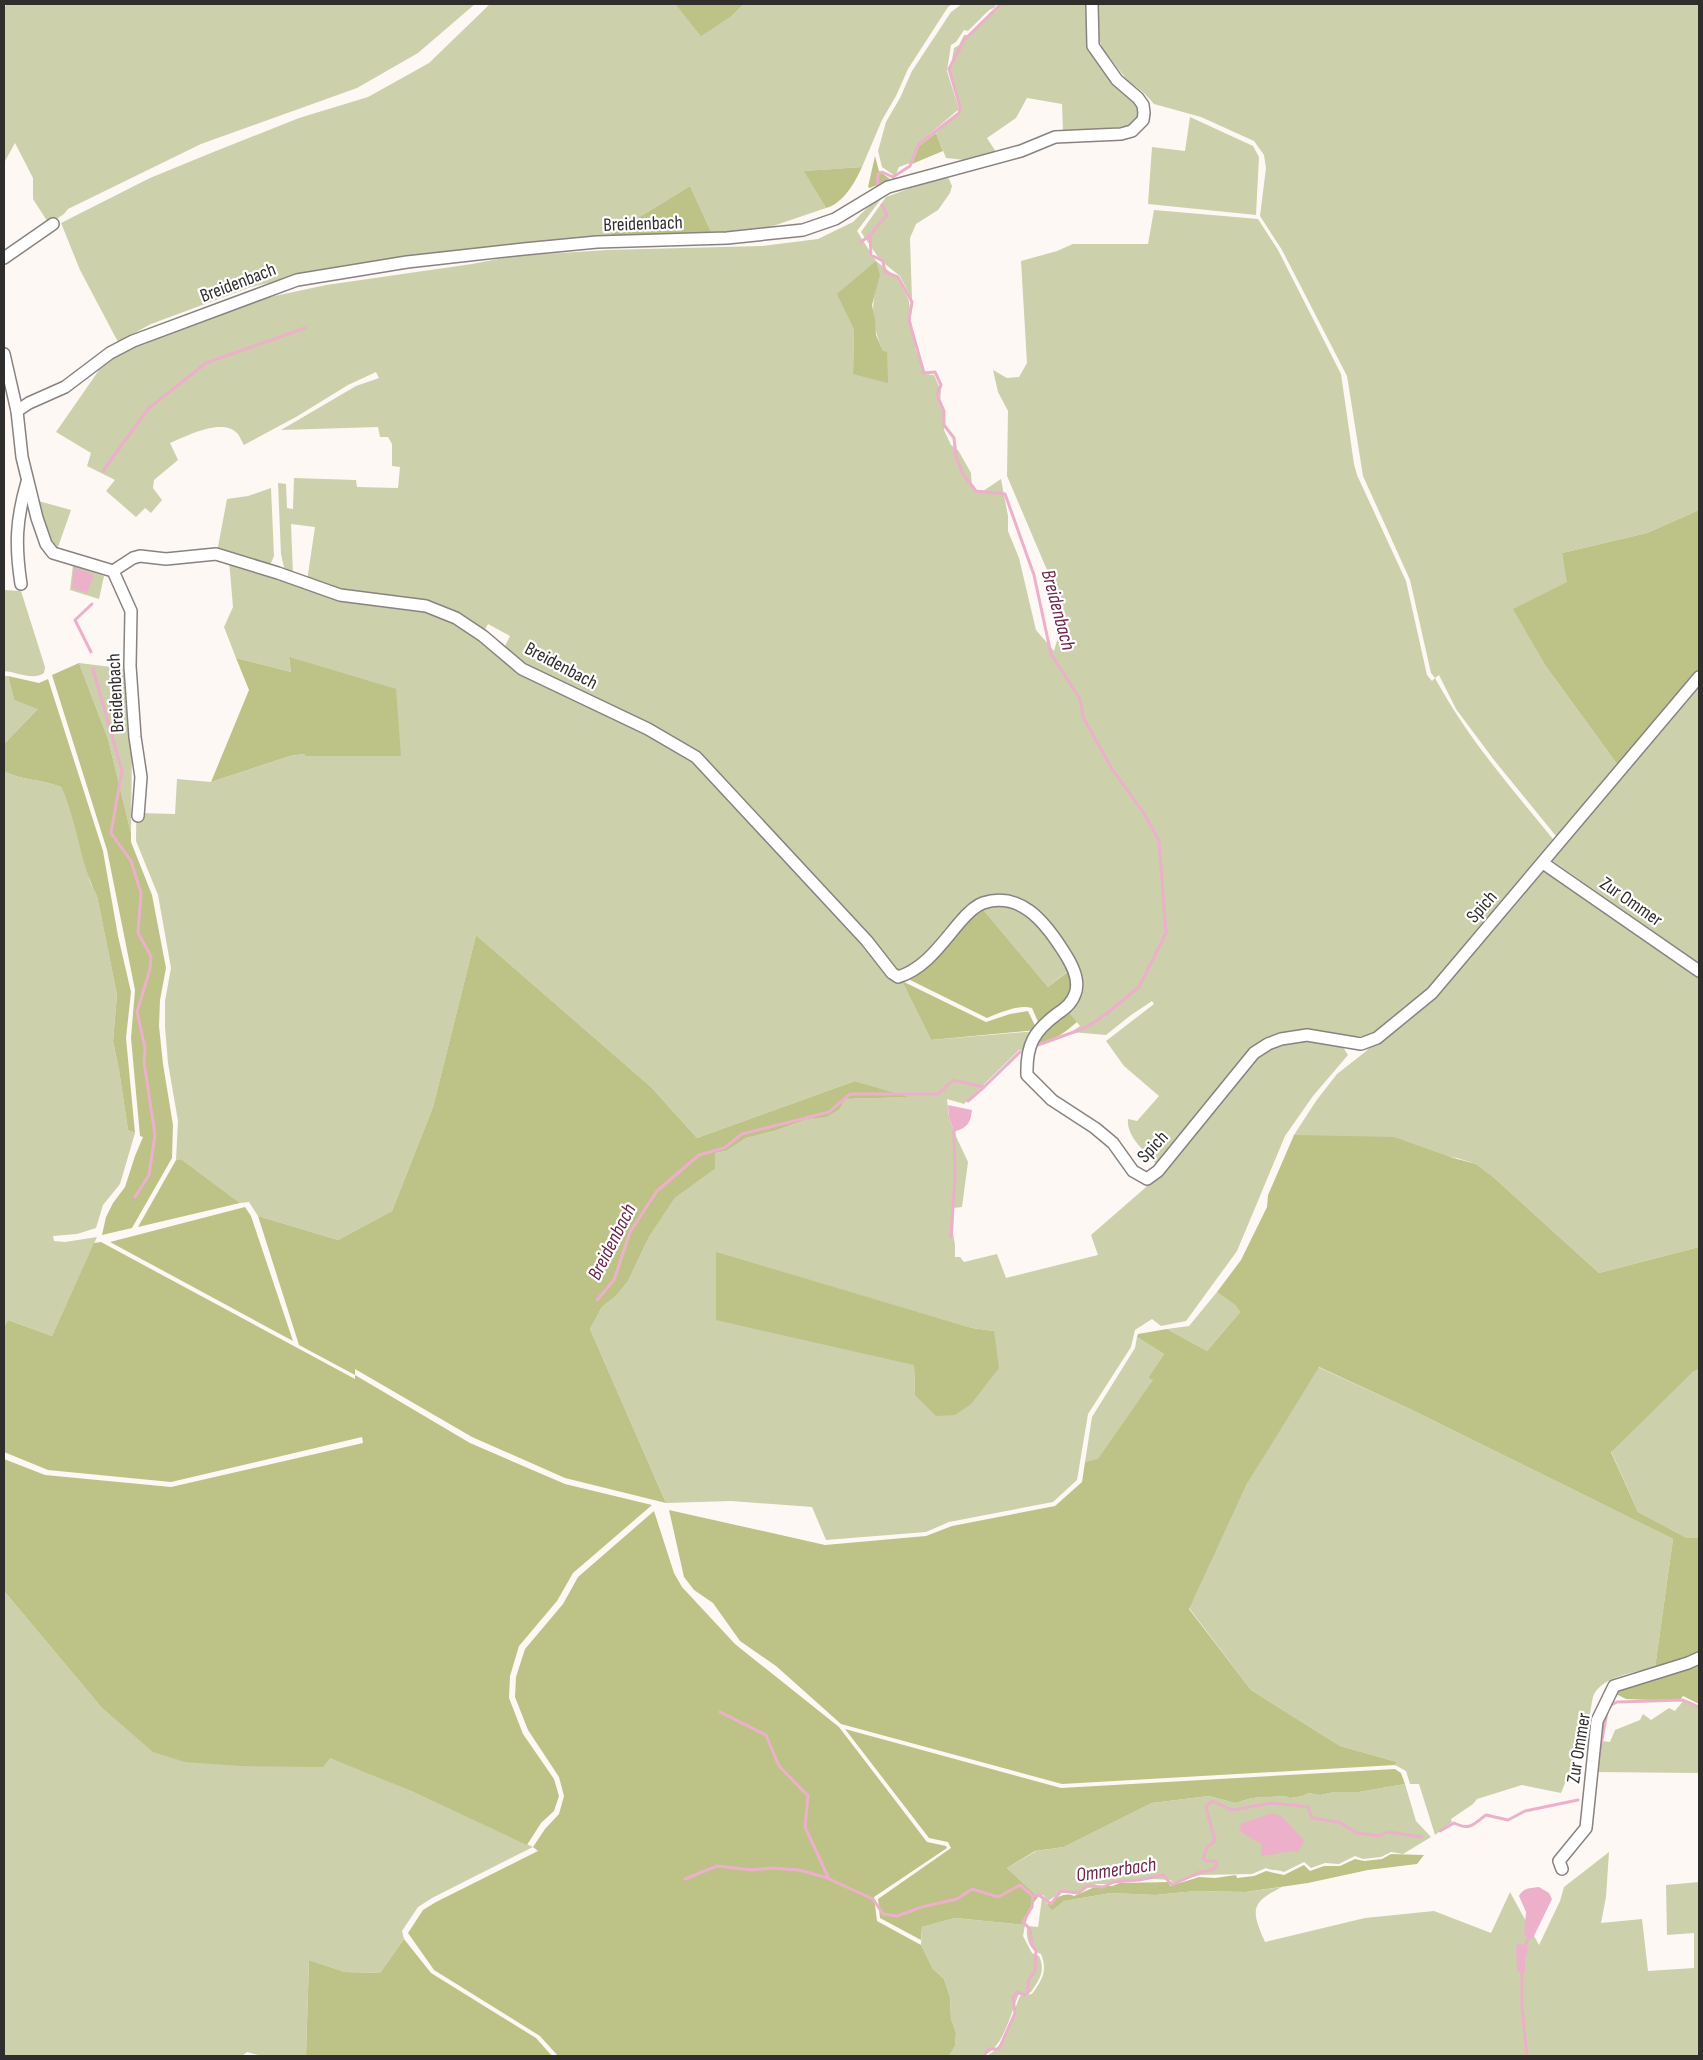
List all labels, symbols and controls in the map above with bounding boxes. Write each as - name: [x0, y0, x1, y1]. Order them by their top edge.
- street label: Breidenbach: [603, 211, 683, 237]
- street label: Breidenbach: [197, 258, 279, 308]
- water label: Breidenbach: [1036, 567, 1080, 653]
- street label: Breidenbach: [521, 637, 601, 695]
- street label: Breidenbach: [102, 653, 130, 733]
- street label: Zur Ommer: [1595, 872, 1667, 932]
- street label: Spich: [1462, 886, 1502, 928]
- street label: Spich: [1133, 1126, 1173, 1168]
- water label: Breidenbach: [583, 1200, 641, 1284]
- street label: Zur Ommer: [1562, 1711, 1596, 1785]
- water label: Ommerbach: [1074, 1853, 1158, 1887]

